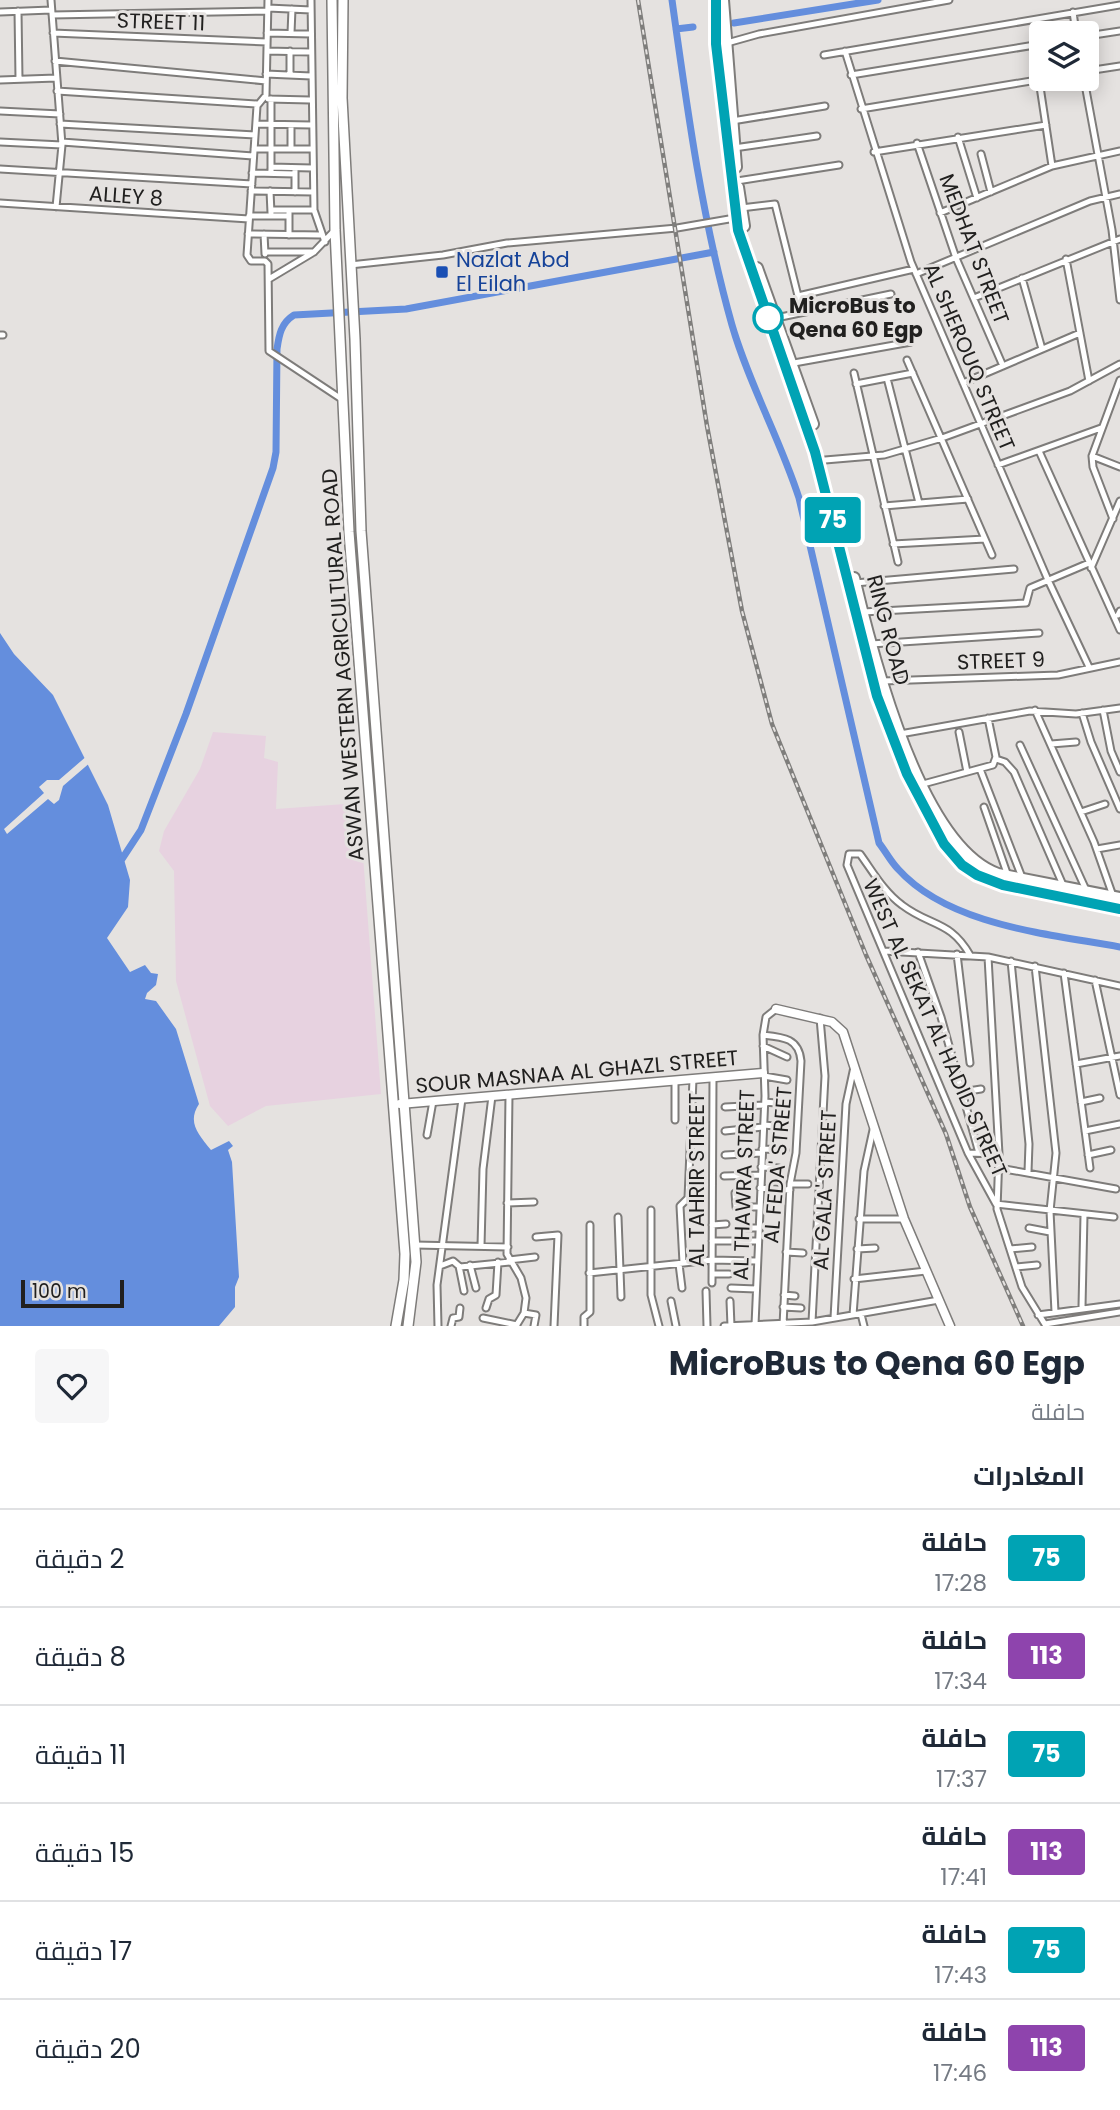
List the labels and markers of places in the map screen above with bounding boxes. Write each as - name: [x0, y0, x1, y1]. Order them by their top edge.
- place label: Nazlat Abd El Eilah: [456, 245, 570, 298]
- marker: Nazlat Abd El Eilah: [434, 264, 450, 280]
- place label: MicroBus to Qena 60 Egp: [789, 291, 923, 344]
- marker: MicroBus to Qena 60 Egp: [753, 303, 783, 333]

